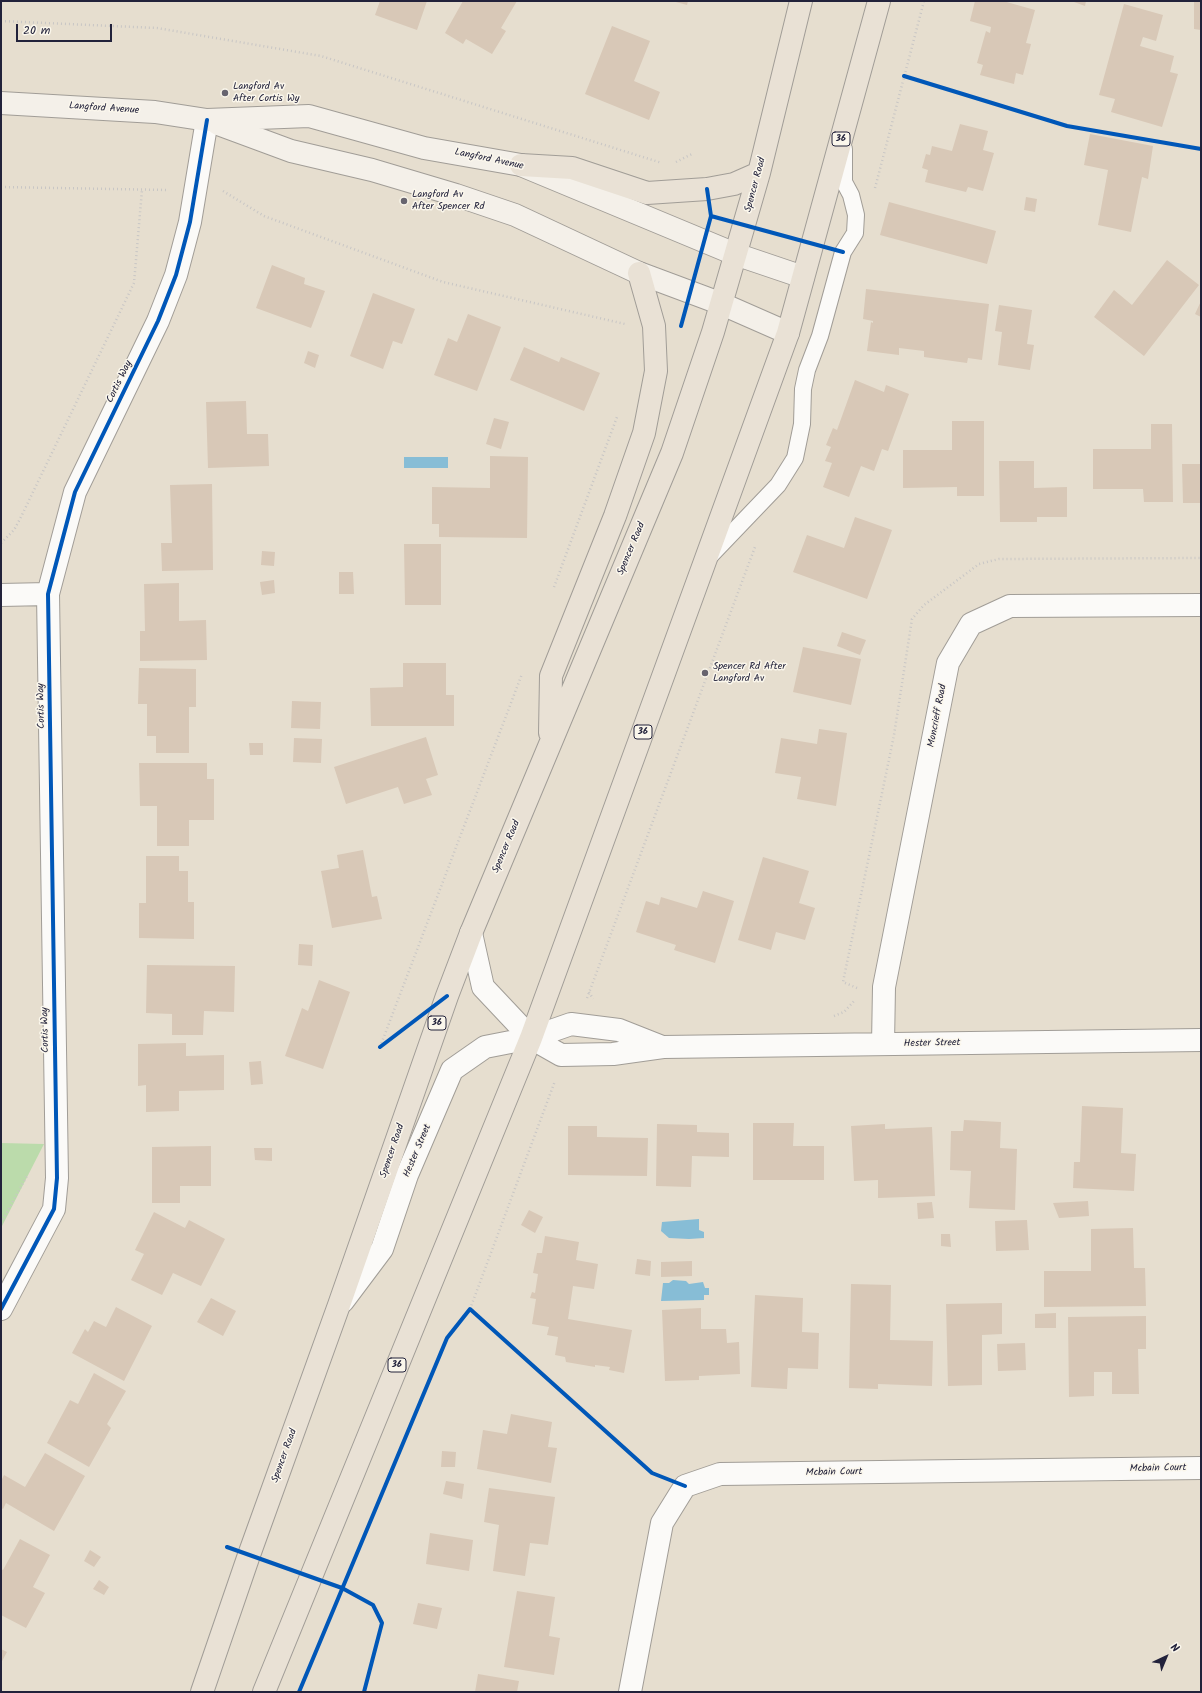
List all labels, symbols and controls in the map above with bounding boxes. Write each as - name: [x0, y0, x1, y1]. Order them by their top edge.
- scale bar: [18, 16, 114, 42]
- text: 20 m: [23, 21, 50, 40]
- place label: Langford Av After Cortis Wy: [233, 81, 299, 104]
- marker: Langford Av After Cortis Wy: [220, 88, 230, 98]
- street label: Langford Avenue: [69, 101, 139, 117]
- road number: 36: [832, 132, 850, 146]
- street label: Langford Avenue: [453, 147, 525, 173]
- street label: Spencer Road: [743, 156, 769, 214]
- place label: Langford Av After Spencer Rd: [412, 189, 485, 212]
- marker: Langford Av After Spencer Rd: [399, 196, 409, 206]
- street label: Cortis Way: [105, 359, 135, 405]
- street label: Spencer Road: [615, 521, 649, 577]
- place label: Spencer Rd After Langford Av: [713, 661, 786, 684]
- marker: Spencer Rd After Langford Av: [700, 668, 710, 678]
- street label: Cortis Way: [36, 683, 48, 729]
- street label: Moncrieff Road: [926, 683, 950, 749]
- road number: 36: [634, 725, 652, 739]
- street label: Spencer Road: [490, 819, 524, 875]
- street label: Cortis Way: [40, 1007, 52, 1053]
- road number: 36: [428, 1016, 446, 1030]
- street label: Hester Street: [904, 1038, 960, 1050]
- street label: Spencer Road: [378, 1122, 408, 1180]
- street label: Hester Street: [401, 1123, 435, 1179]
- road number: 36: [388, 1358, 406, 1372]
- street label: Spencer Road: [270, 1428, 300, 1484]
- street label: Mcbain Court: [1130, 1463, 1186, 1475]
- street label: Mcbain Court: [806, 1467, 862, 1479]
- north arrow: [1146, 1637, 1186, 1677]
- text: N: [1166, 1639, 1183, 1657]

